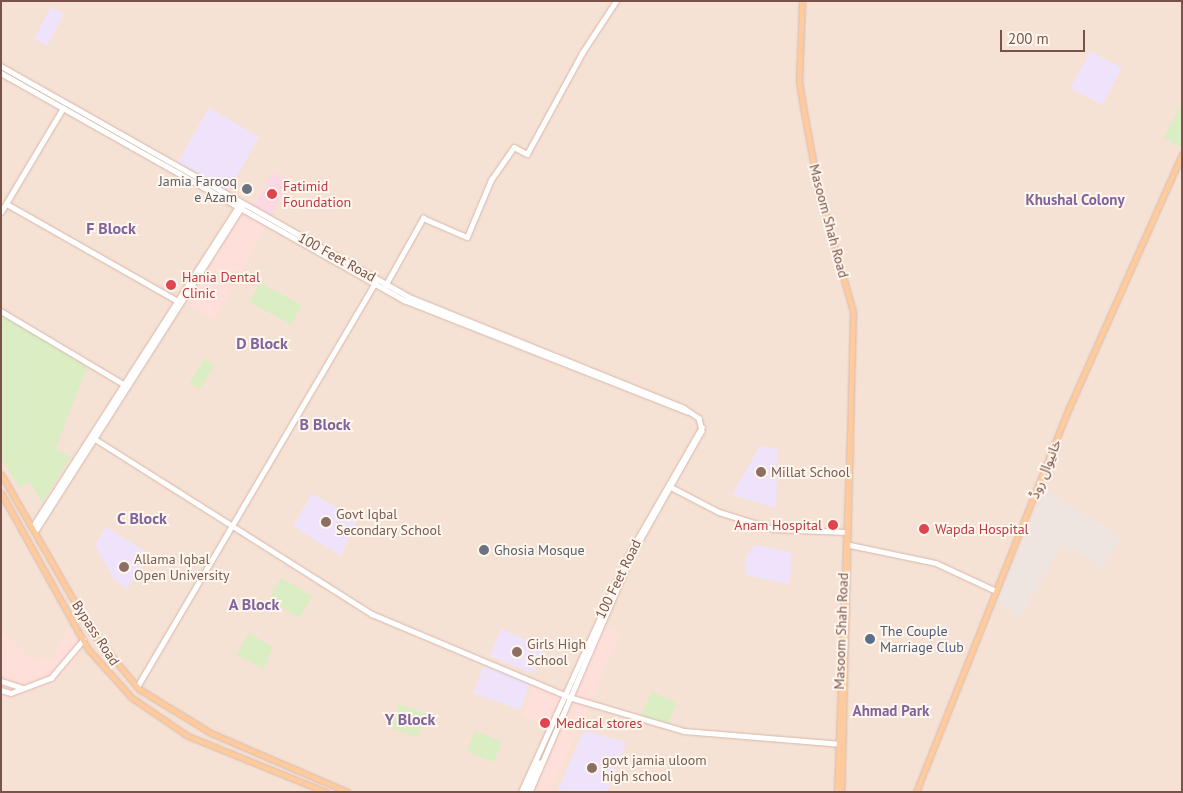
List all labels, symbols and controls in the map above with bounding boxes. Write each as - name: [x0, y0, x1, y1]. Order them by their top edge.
- scale bar: [1003, 20, 1088, 52]
- text: 200 m: [1008, 29, 1049, 48]
- street label: Masoom Shah Road: [806, 162, 852, 280]
- place label: Jamia Farooq e Azam: [159, 173, 237, 206]
- place label: Fatimid Foundation: [283, 178, 351, 210]
- marker: Jamia Farooq e Azam: [241, 183, 253, 195]
- marker: Fatimid Foundation: [265, 187, 279, 201]
- district label: Khushal Colony: [1025, 191, 1125, 209]
- district label: F Block: [86, 218, 136, 238]
- street label: 100 Feet Road: [295, 229, 379, 285]
- place label: Hania Dental Clinic: [182, 269, 260, 302]
- marker: Hania Dental Clinic: [164, 278, 178, 292]
- district label: D Block: [236, 333, 288, 353]
- district label: B Block: [299, 414, 351, 434]
- street label: خانیوال روڈ: [1025, 437, 1065, 501]
- place label: Millat School: [771, 464, 850, 480]
- marker: Millat School: [755, 466, 767, 478]
- place label: Govt Iqbal Secondary School: [336, 506, 442, 538]
- district label: C Block: [117, 508, 167, 528]
- marker: Govt Iqbal Secondary School: [320, 516, 332, 528]
- place label: Anam Hospital: [734, 517, 822, 533]
- marker: Anam Hospital: [826, 518, 840, 532]
- place label: Wapda Hospital: [935, 521, 1029, 537]
- marker: Wapda Hospital: [917, 522, 931, 536]
- street label: 100 Feet Road: [592, 537, 644, 621]
- place label: Ghosia Mosque: [494, 542, 585, 558]
- marker: Ghosia Mosque: [478, 544, 490, 556]
- place label: Allama Iqbal Open University: [134, 551, 230, 584]
- marker: Allama Iqbal Open University: [118, 561, 130, 573]
- street label: Masoom Shah Road: [831, 572, 851, 690]
- district label: A Block: [228, 594, 280, 614]
- street label: Bypass Road: [69, 597, 123, 669]
- place label: The Couple Marriage Club: [880, 623, 964, 656]
- marker: The Couple Marriage Club: [864, 633, 876, 645]
- place label: Girls High School: [527, 636, 586, 669]
- marker: Girls High School: [511, 646, 523, 658]
- district label: Ahmad Park: [853, 702, 929, 720]
- district label: Y Block: [384, 709, 436, 729]
- place label: Medical stores: [556, 715, 642, 731]
- marker: Medical stores: [538, 716, 552, 730]
- place label: govt jamia uloom high school: [602, 752, 707, 784]
- marker: govt jamia uloom high school: [586, 762, 598, 774]

